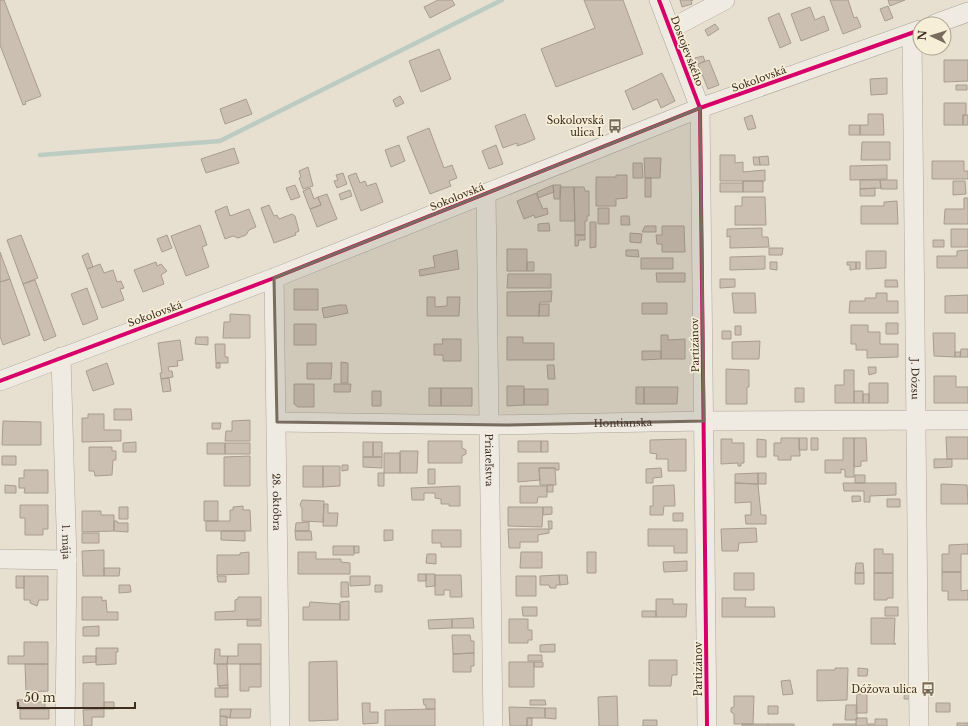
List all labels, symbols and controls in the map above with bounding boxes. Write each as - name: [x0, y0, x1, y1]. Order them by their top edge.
- street label: Dostojevského: [668, 14, 707, 88]
- north arrow: [912, 16, 952, 56]
- text: N: [915, 29, 929, 41]
- street label: Sokolovská: [730, 63, 789, 95]
- place label: Sokolovská ulica I.: [547, 114, 604, 139]
- bus stop icon: Sokolovská ulica I.: [607, 118, 623, 134]
- street label: Sokolovská: [428, 180, 486, 214]
- street label: Sokolovská: [126, 298, 185, 330]
- street label: Partizánov: [688, 318, 702, 372]
- street label: J. Dózsu: [909, 356, 922, 400]
- street label: Hontianska: [594, 415, 653, 430]
- street label: Priateľstva: [483, 433, 496, 487]
- street label: 28. októbra: [270, 473, 284, 531]
- street label: 1. mája: [59, 524, 73, 560]
- street label: Partizánov: [692, 642, 705, 696]
- bus stop icon: Dóžova ulica: [920, 681, 936, 697]
- place label: Dóžova ulica: [851, 683, 917, 696]
- scale bar: [18, 684, 135, 710]
- text: 50 m: [24, 690, 56, 705]

